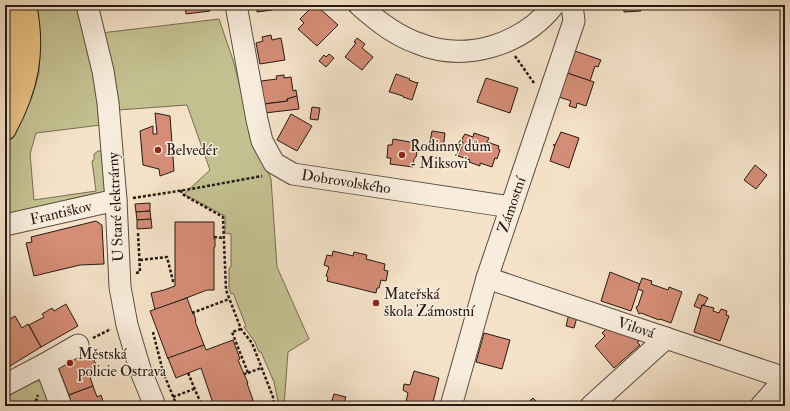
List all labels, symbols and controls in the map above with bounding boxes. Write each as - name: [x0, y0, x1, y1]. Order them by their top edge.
- place label: Rodinný dům - Miksovi: [410, 137, 491, 173]
- place label: Belvedér: [166, 141, 218, 160]
- marker: Belvedér: [153, 145, 163, 155]
- marker: Rodinný dům - Miksovi: [397, 150, 407, 160]
- street label: U Staré elektrárny: [104, 151, 128, 262]
- street label: Dobrovolského: [300, 166, 392, 198]
- street label: Zámostní: [494, 174, 531, 235]
- street label: Františkov: [28, 197, 94, 229]
- place label: Mateřská škola Zámostní: [384, 285, 475, 321]
- marker: Mateřská škola Zámostní: [371, 298, 381, 308]
- street label: Vilová: [615, 313, 658, 343]
- place label: Městská policie Ostrava: [77, 345, 167, 382]
- marker: Městská policie Ostrava: [65, 358, 75, 368]

